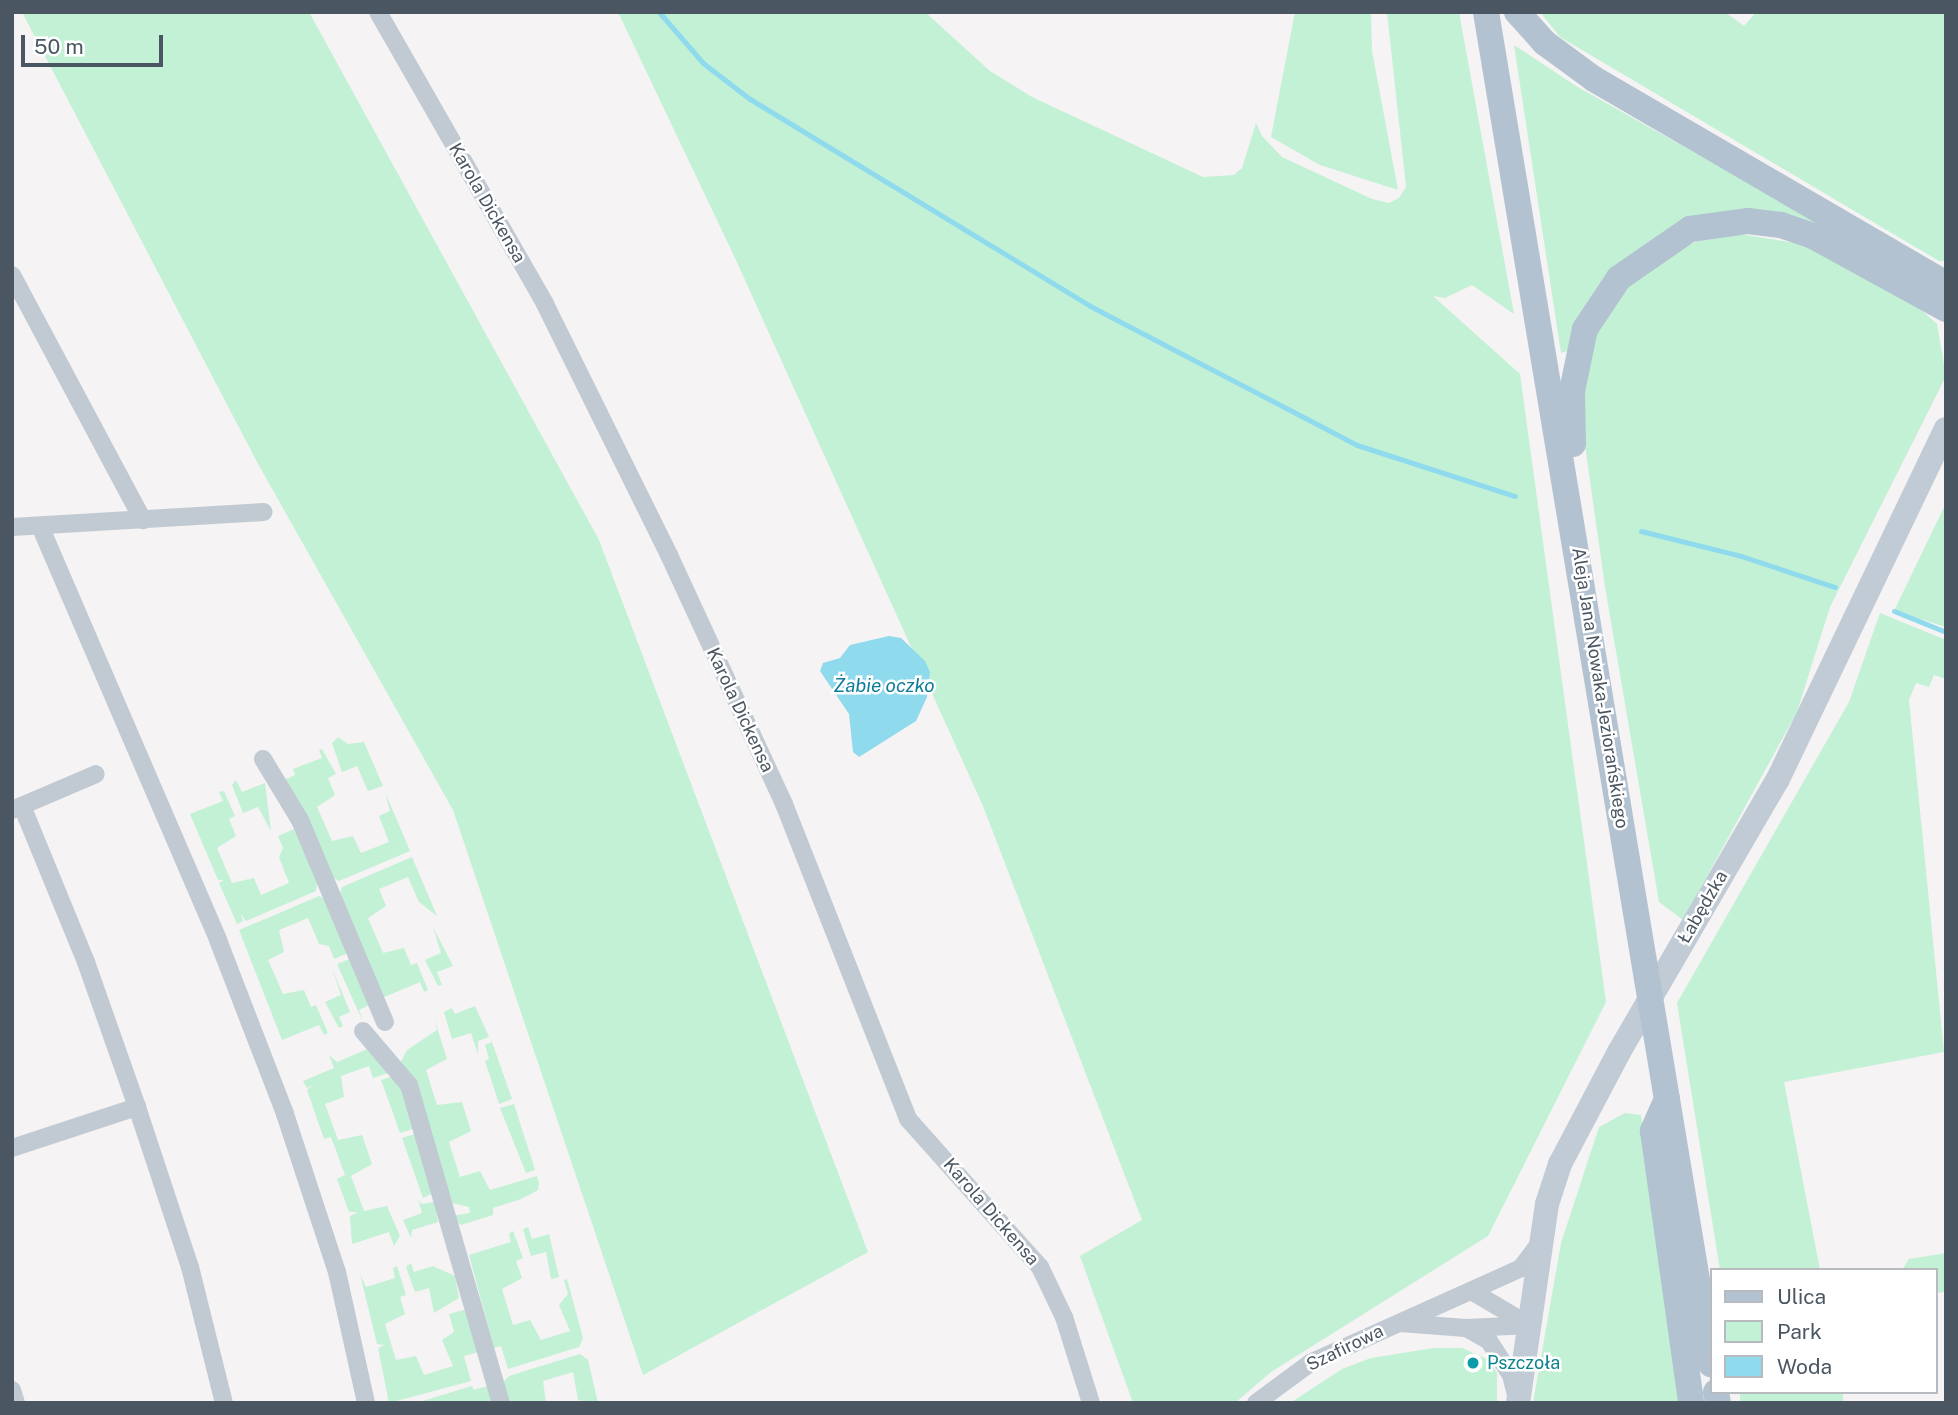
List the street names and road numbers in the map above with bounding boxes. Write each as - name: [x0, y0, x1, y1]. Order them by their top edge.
- street label: Karola Dickensa: [444, 139, 530, 267]
- street label: Aleja Jana Nowaka-Jeziorańskiego: [1567, 546, 1633, 830]
- street label: Karola Dickensa: [702, 644, 778, 776]
- street label: Łabędzka: [1674, 867, 1732, 947]
- street label: Karola Dickensa: [939, 1154, 1043, 1270]
- street label: Szafirowa: [1303, 1320, 1387, 1376]

